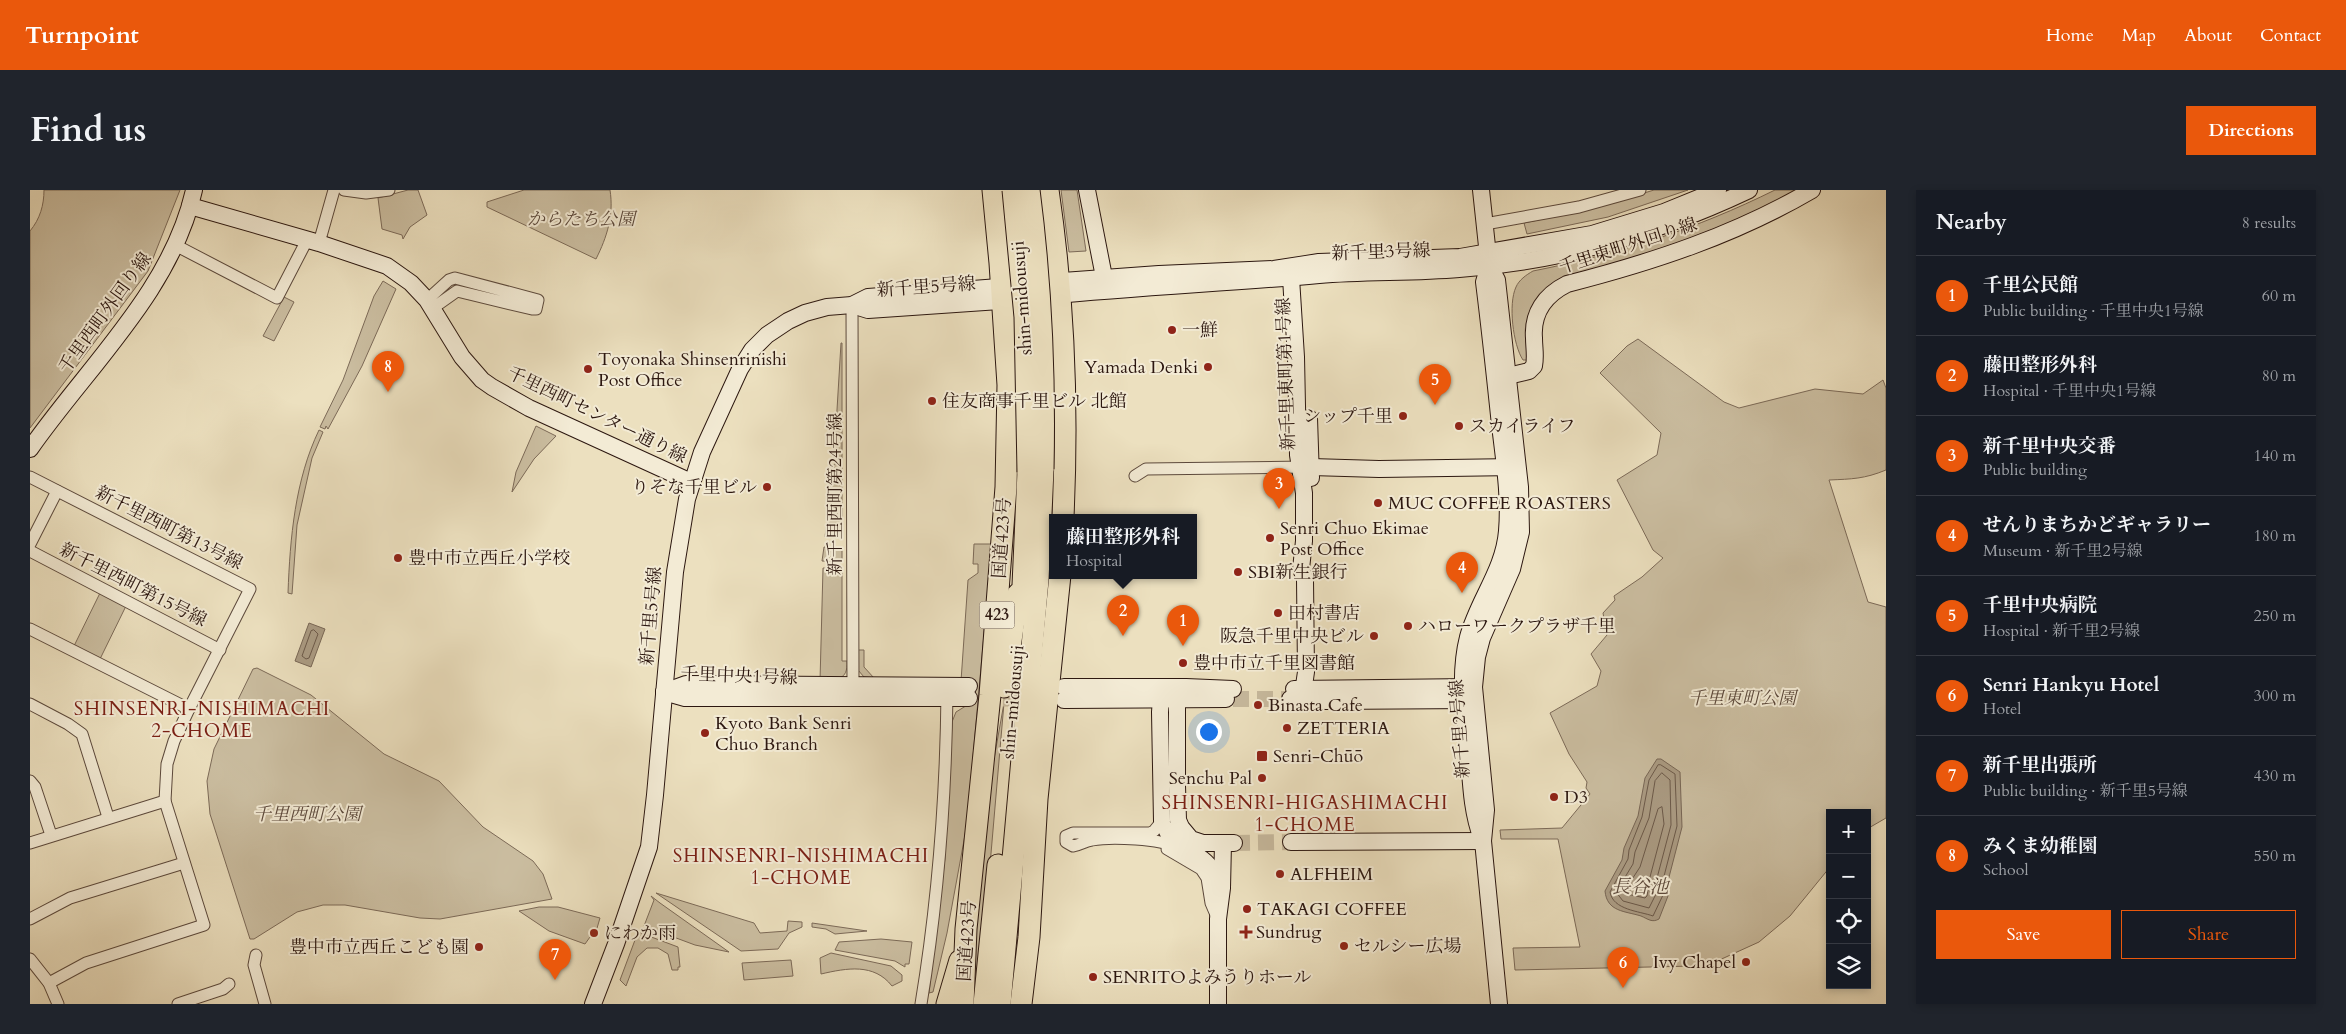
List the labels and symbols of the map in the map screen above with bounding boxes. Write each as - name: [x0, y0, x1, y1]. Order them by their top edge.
- park label: からたち公園: [527, 207, 638, 232]
- street label: 千里東町外回り線: [1556, 212, 1700, 280]
- street label: 新千里3号線: [1331, 238, 1431, 266]
- street label: shin-midousuji: [1006, 240, 1038, 356]
- street label: 千里西町外回り線: [53, 247, 157, 379]
- street label: 新千里5号線: [876, 271, 976, 303]
- street label: 新千里東町第1号線: [1271, 297, 1301, 451]
- place label: 一鮮: [1182, 318, 1218, 343]
- marker: 一鮮: [1166, 324, 1178, 336]
- place label: Toyonaka Shinsenrinishi Post Office: [598, 347, 787, 393]
- pin: 8: [372, 351, 404, 392]
- place label: Yamada Denki: [1084, 355, 1198, 380]
- street label: 千里西町センター通り線: [503, 361, 691, 469]
- marker: Yamada Denki: [1202, 361, 1214, 373]
- marker: Toyonaka Shinsenrinishi Post Office: [582, 363, 594, 375]
- pin: 5: [1419, 364, 1451, 405]
- place label: 住友商事千里ビル 北館: [942, 389, 1127, 414]
- marker: 住友商事千里ビル 北館: [926, 395, 938, 407]
- place label: シップ千里: [1303, 404, 1393, 429]
- marker: シップ千里: [1397, 410, 1409, 422]
- street label: 新千里西町第24号線: [823, 413, 848, 575]
- place label: スカイライフ: [1469, 414, 1575, 439]
- marker: スカイライフ: [1453, 420, 1465, 432]
- pin: 3: [1263, 468, 1295, 509]
- place label: りそな千里ビル: [631, 475, 757, 500]
- street label: 新千里西町第13号線: [91, 480, 247, 576]
- marker: りそな千里ビル: [761, 481, 773, 493]
- place label: MUC COFFEE ROASTERS: [1388, 491, 1611, 516]
- street label: 国道423号: [987, 496, 1017, 580]
- marker: MUC COFFEE ROASTERS: [1372, 497, 1384, 509]
- place label: Senri Chuo Ekimae Post Office: [1280, 516, 1429, 562]
- marker: Senri Chuo Ekimae Post Office: [1264, 532, 1276, 544]
- street label: 新千里西町第15号線: [55, 537, 211, 633]
- place label: 豊中市立西丘小学校: [408, 546, 570, 571]
- marker: 豊中市立西丘小学校: [392, 552, 404, 564]
- pin: 4: [1446, 552, 1478, 593]
- place label: SBI新生銀行: [1248, 560, 1347, 585]
- street label: 新千里5号線: [634, 565, 668, 667]
- marker: SBI新生銀行: [1232, 566, 1244, 578]
- pin: 2: [1107, 595, 1139, 636]
- place label: 田村書店: [1288, 601, 1360, 626]
- road number: 423: [980, 602, 1014, 628]
- pin: 1: [1167, 605, 1199, 646]
- marker: 田村書店: [1272, 607, 1284, 619]
- place label: ハローワークプラザ千里: [1418, 614, 1616, 639]
- marker: ハローワークプラザ千里: [1402, 620, 1414, 632]
- place label: 阪急千里中央ビル: [1220, 624, 1364, 649]
- marker: 阪急千里中央ビル: [1368, 630, 1380, 642]
- street label: shin-midousuji: [996, 644, 1030, 760]
- place label: 豊中市立千里図書館: [1193, 651, 1355, 676]
- marker: 豊中市立千里図書館: [1177, 657, 1189, 669]
- street label: 千里中央1号線: [680, 661, 798, 691]
- street label: 新千里2号線: [1444, 679, 1476, 779]
- park label: 千里東町公園: [1688, 686, 1799, 711]
- place label: Binasta Cafe: [1268, 693, 1363, 718]
- district label: SHINSENRI-NISHIMACHI 2-CHOME: [74, 696, 330, 744]
- marker: Binasta Cafe: [1252, 699, 1264, 711]
- place label: Kyoto Bank Senri Chuo Branch: [715, 711, 852, 757]
- place label: ZETTERIA: [1297, 716, 1390, 741]
- your location: [1196, 719, 1222, 745]
- marker: ZETTERIA: [1281, 722, 1293, 734]
- marker: Kyoto Bank Senri Chuo Branch: [699, 727, 711, 739]
- place label: Senri-Chūō: [1273, 744, 1364, 769]
- marker: Senri-Chūō: [1255, 749, 1269, 763]
- place label: Senchu Pal: [1169, 766, 1252, 791]
- marker: Senchu Pal: [1256, 772, 1268, 784]
- place label: D3: [1564, 785, 1588, 810]
- district label: SHINSENRI-HIGASHIMACHI 1-CHOME: [1162, 790, 1448, 838]
- marker: D3: [1548, 791, 1560, 803]
- park label: 千里西町公園: [253, 802, 364, 827]
- district label: SHINSENRI-NISHIMACHI 1-CHOME: [673, 843, 929, 891]
- place label: ALFHEIM: [1290, 862, 1373, 887]
- marker: ALFHEIM: [1274, 868, 1286, 880]
- water label: 長谷池: [1611, 874, 1670, 900]
- place label: TAKAGI COFFEE: [1257, 897, 1406, 922]
- street label: 国道423号: [952, 899, 982, 983]
- marker: TAKAGI COFFEE: [1241, 903, 1253, 915]
- place label: Sundrug: [1256, 920, 1322, 945]
- place label: にわか雨: [604, 921, 676, 946]
- marker: Sundrug: [1240, 926, 1252, 938]
- marker: にわか雨: [588, 927, 600, 939]
- place label: セルシー広場: [1354, 934, 1462, 959]
- place label: 豊中市立西丘こども園: [289, 935, 469, 960]
- pin: 7: [539, 939, 571, 980]
- marker: セルシー広場: [1338, 940, 1350, 952]
- marker: 豊中市立西丘こども園: [473, 941, 485, 953]
- pin: 6: [1607, 947, 1639, 988]
- place label: Ivy Chapel: [1653, 950, 1736, 975]
- marker: Ivy Chapel: [1740, 956, 1752, 968]
- place label: SENRITOよみうりホール: [1103, 965, 1312, 990]
- marker: SENRITOよみうりホール: [1087, 971, 1099, 983]

